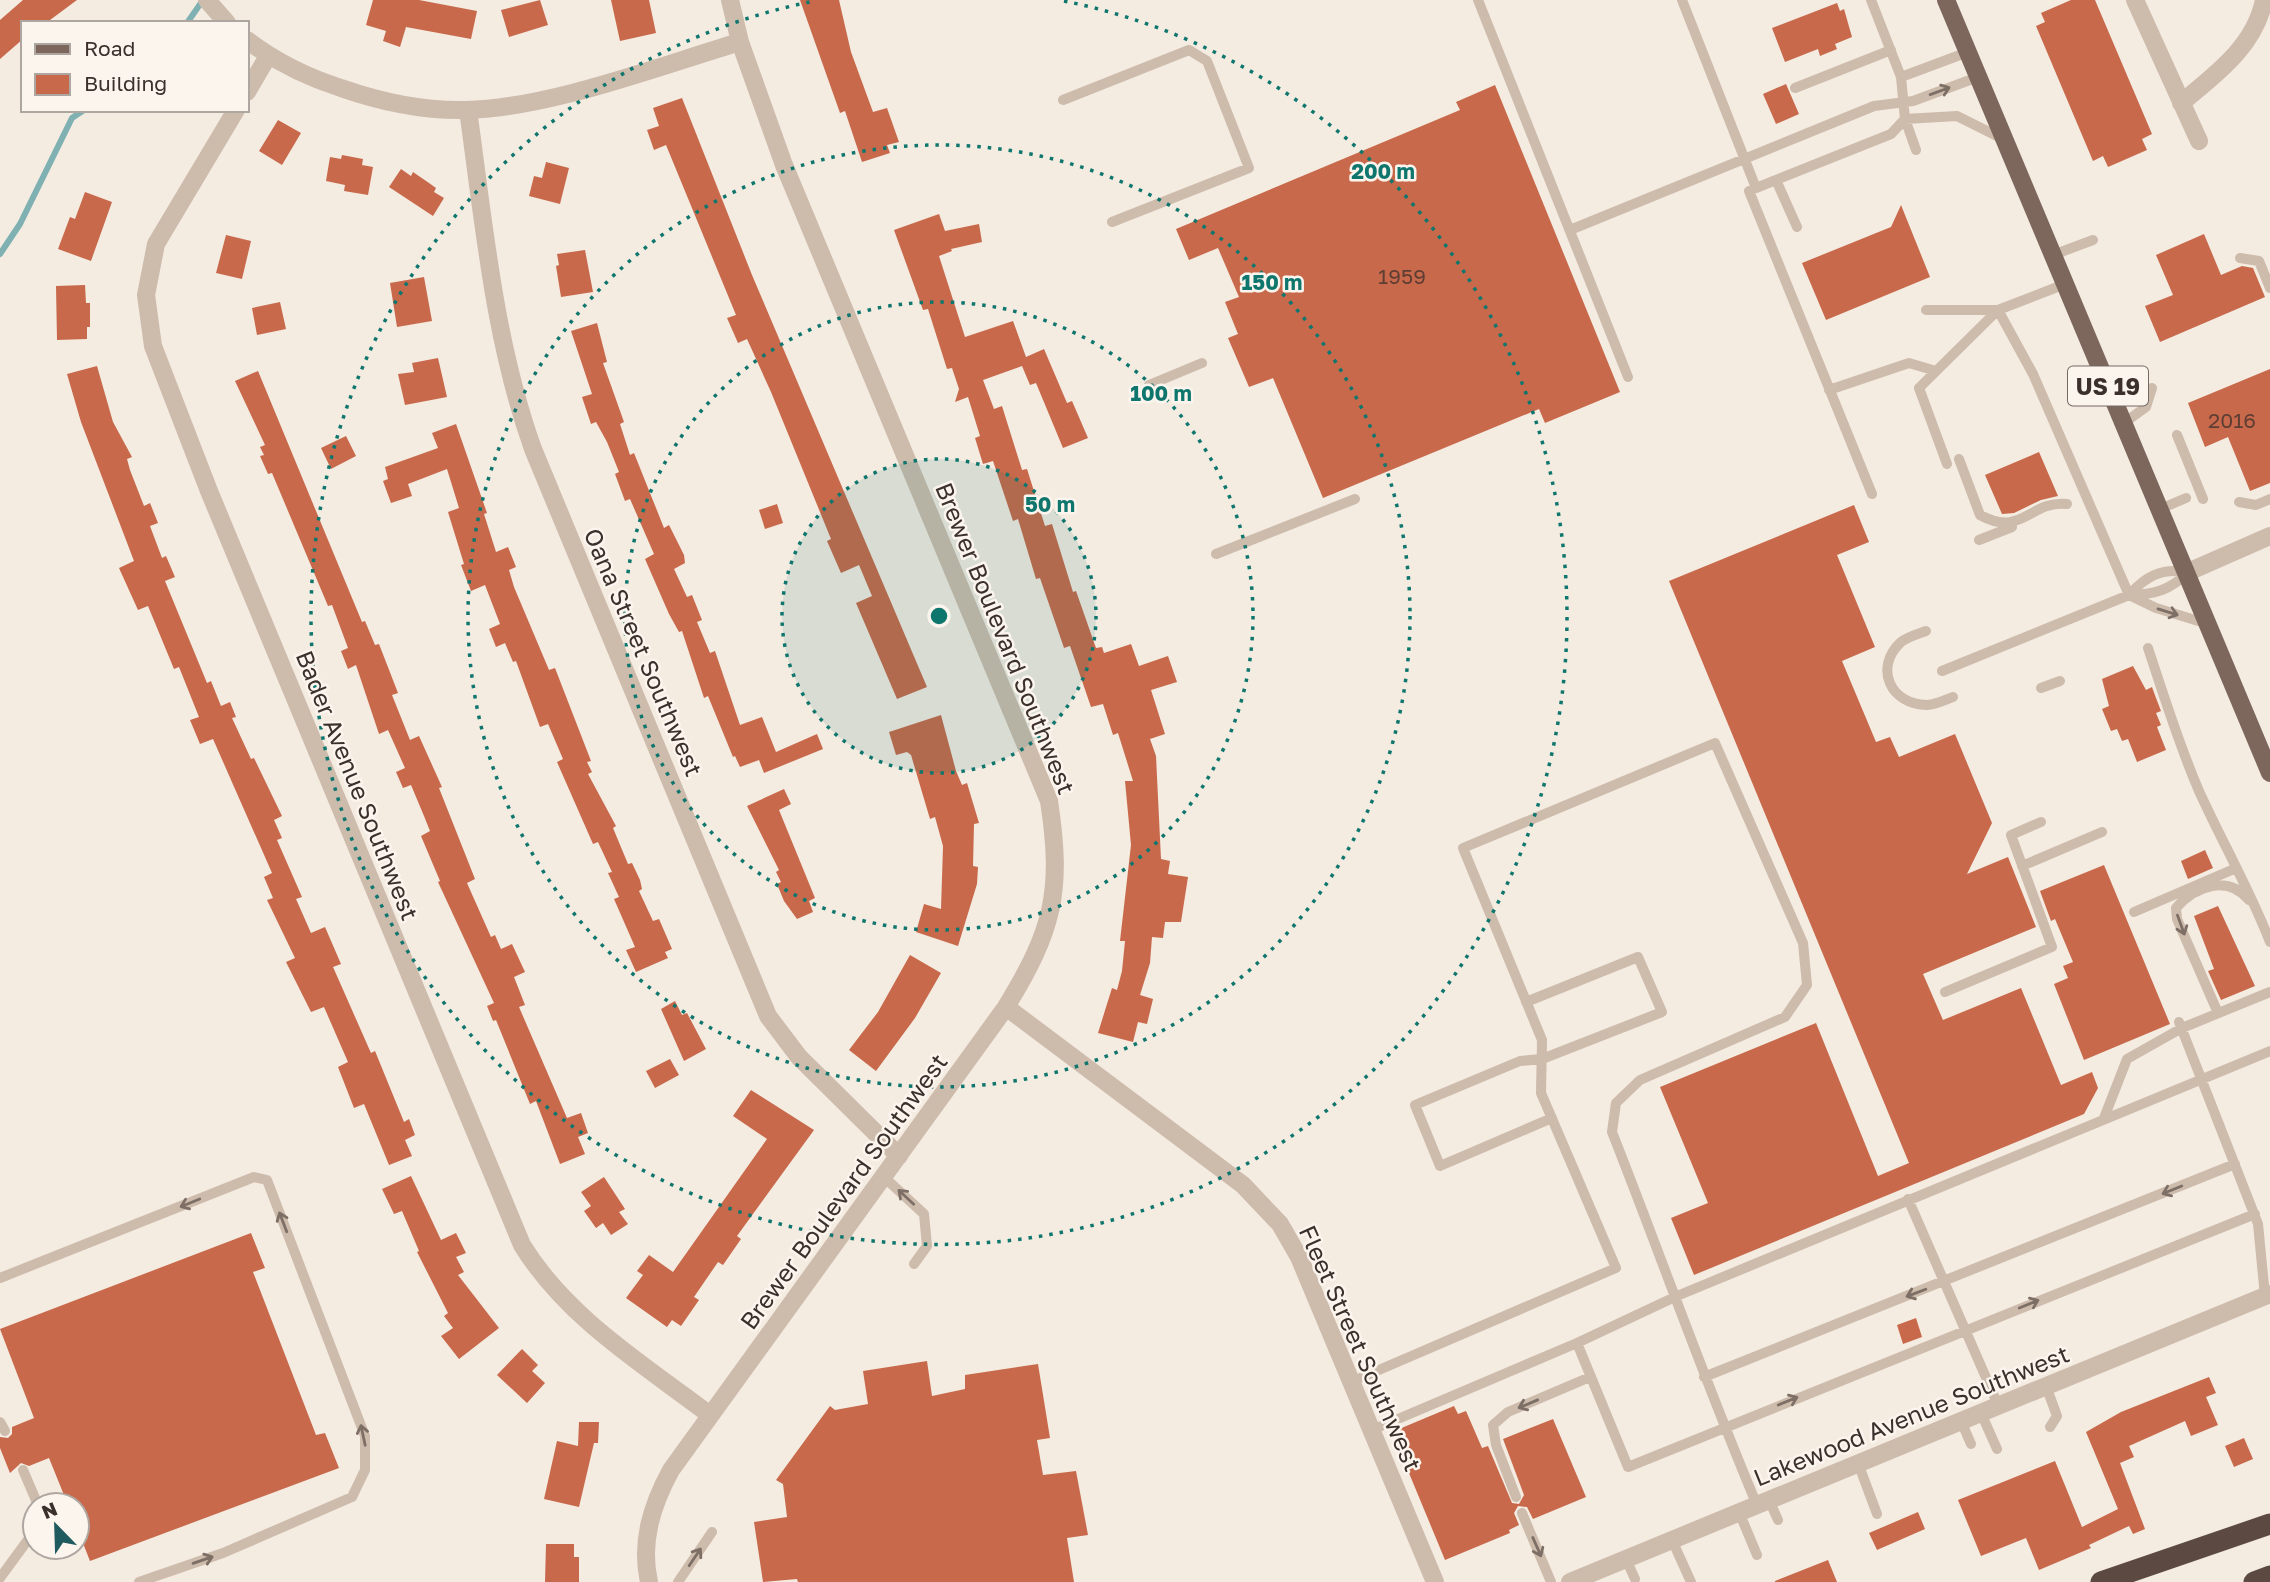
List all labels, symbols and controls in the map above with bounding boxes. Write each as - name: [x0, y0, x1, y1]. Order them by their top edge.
- legend: [21, 21, 248, 112]
- text: Road: [84, 35, 135, 61]
- text: Building: [84, 70, 167, 96]
- one-way arrow: [1929, 84, 1951, 96]
- text: 200 m: [1351, 158, 1415, 184]
- house number: 1959: [1378, 263, 1426, 289]
- text: 150 m: [1242, 269, 1302, 295]
- road number: US 19: [2068, 366, 2148, 406]
- text: 100 m: [1130, 380, 1192, 406]
- house number: 2016: [2208, 407, 2256, 433]
- street label: Brewer Boulevard Southwest: [930, 478, 1082, 798]
- text: 50 m: [1025, 491, 1075, 517]
- street label: Oana Street Southwest: [579, 524, 709, 780]
- centre of rings: [927, 604, 951, 628]
- one-way arrow: [2156, 607, 2178, 620]
- street label: Bader Avenue Southwest: [291, 646, 425, 924]
- one-way arrow: [2176, 913, 2188, 935]
- street label: Brewer Boulevard Southwest: [733, 1048, 953, 1334]
- one-way arrow: [2161, 1184, 2183, 1197]
- one-way arrow: [897, 1189, 915, 1205]
- one-way arrow: [180, 1197, 202, 1210]
- one-way arrow: [276, 1211, 289, 1233]
- street label: Fleet Street Southwest: [1294, 1221, 1428, 1475]
- one-way arrow: [1905, 1288, 1927, 1301]
- one-way arrow: [2018, 1296, 2040, 1309]
- street label: Lakewood Avenue Southwest: [1749, 1338, 2073, 1492]
- one-way arrow: [1776, 1394, 1798, 1407]
- one-way arrow: [1517, 1398, 1539, 1411]
- one-way arrow: [355, 1424, 368, 1446]
- north arrow: [21, 1491, 91, 1561]
- text: N: [38, 1496, 60, 1523]
- one-way arrow: [1531, 1536, 1544, 1557]
- one-way arrow: [688, 1548, 702, 1567]
- one-way arrow: [192, 1553, 214, 1565]

